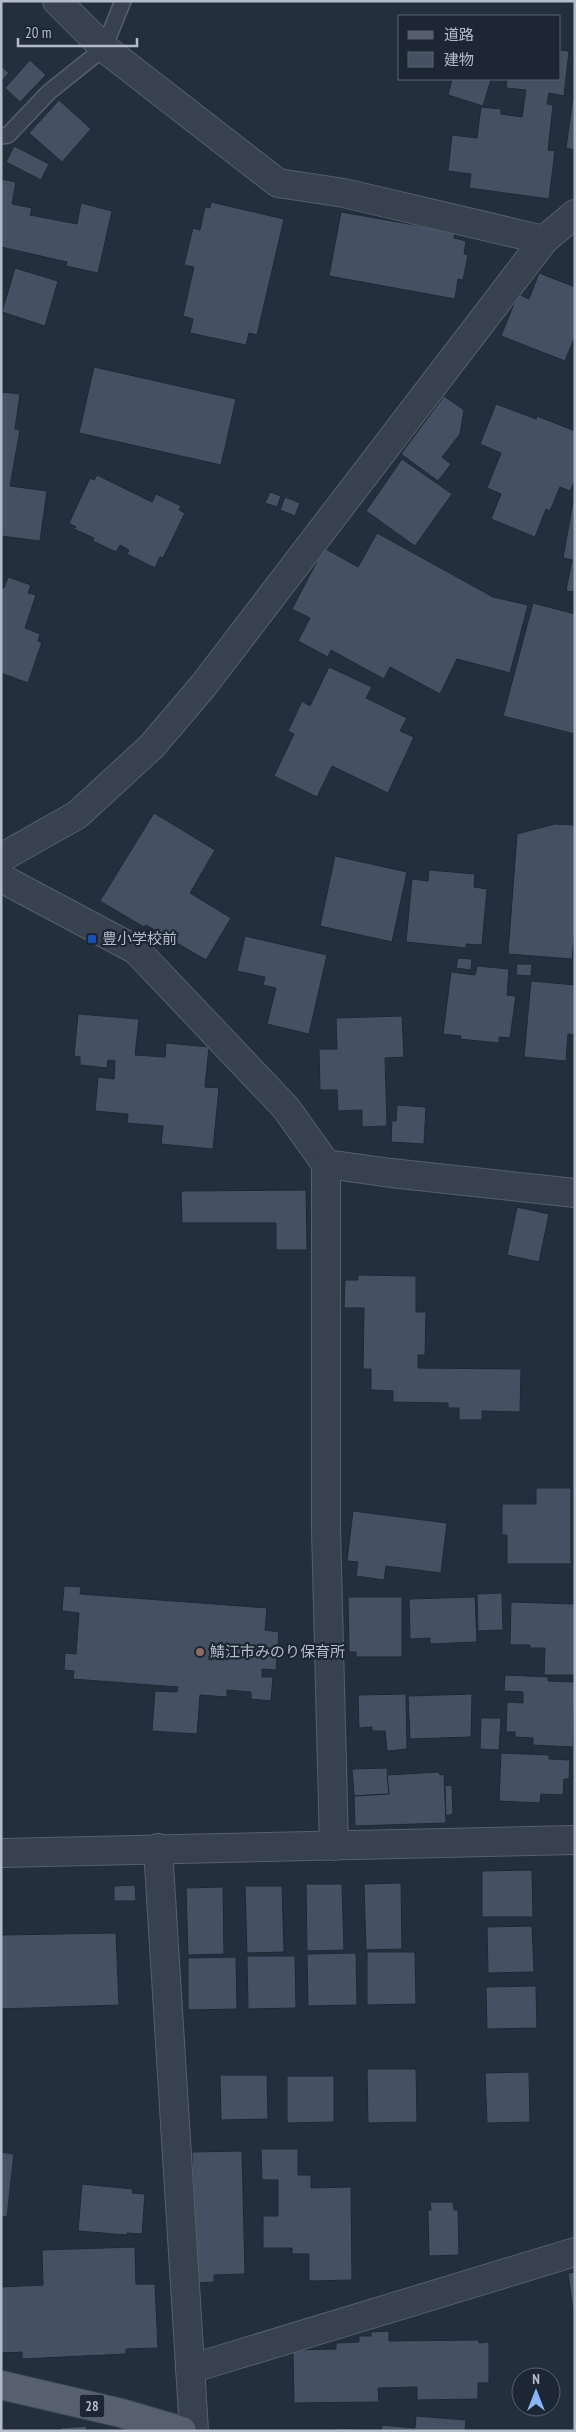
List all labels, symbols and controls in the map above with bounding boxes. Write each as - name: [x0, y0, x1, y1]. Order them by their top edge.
- scale bar: [18, 15, 136, 47]
- legend: [398, 15, 561, 80]
- text: 20 m: [25, 23, 51, 42]
- text: 道路: [444, 25, 474, 44]
- text: 建物: [444, 50, 474, 69]
- place label: 豊小学校前: [102, 929, 177, 948]
- marker: 豊小学校前: [86, 933, 98, 945]
- place label: 鯖江市みのり保育所: [210, 1642, 345, 1661]
- marker: 鯖江市みのり保育所: [194, 1646, 206, 1658]
- north arrow: [511, 2367, 561, 2417]
- text: N: [532, 2370, 540, 2388]
- road number: 28: [80, 2394, 104, 2418]

